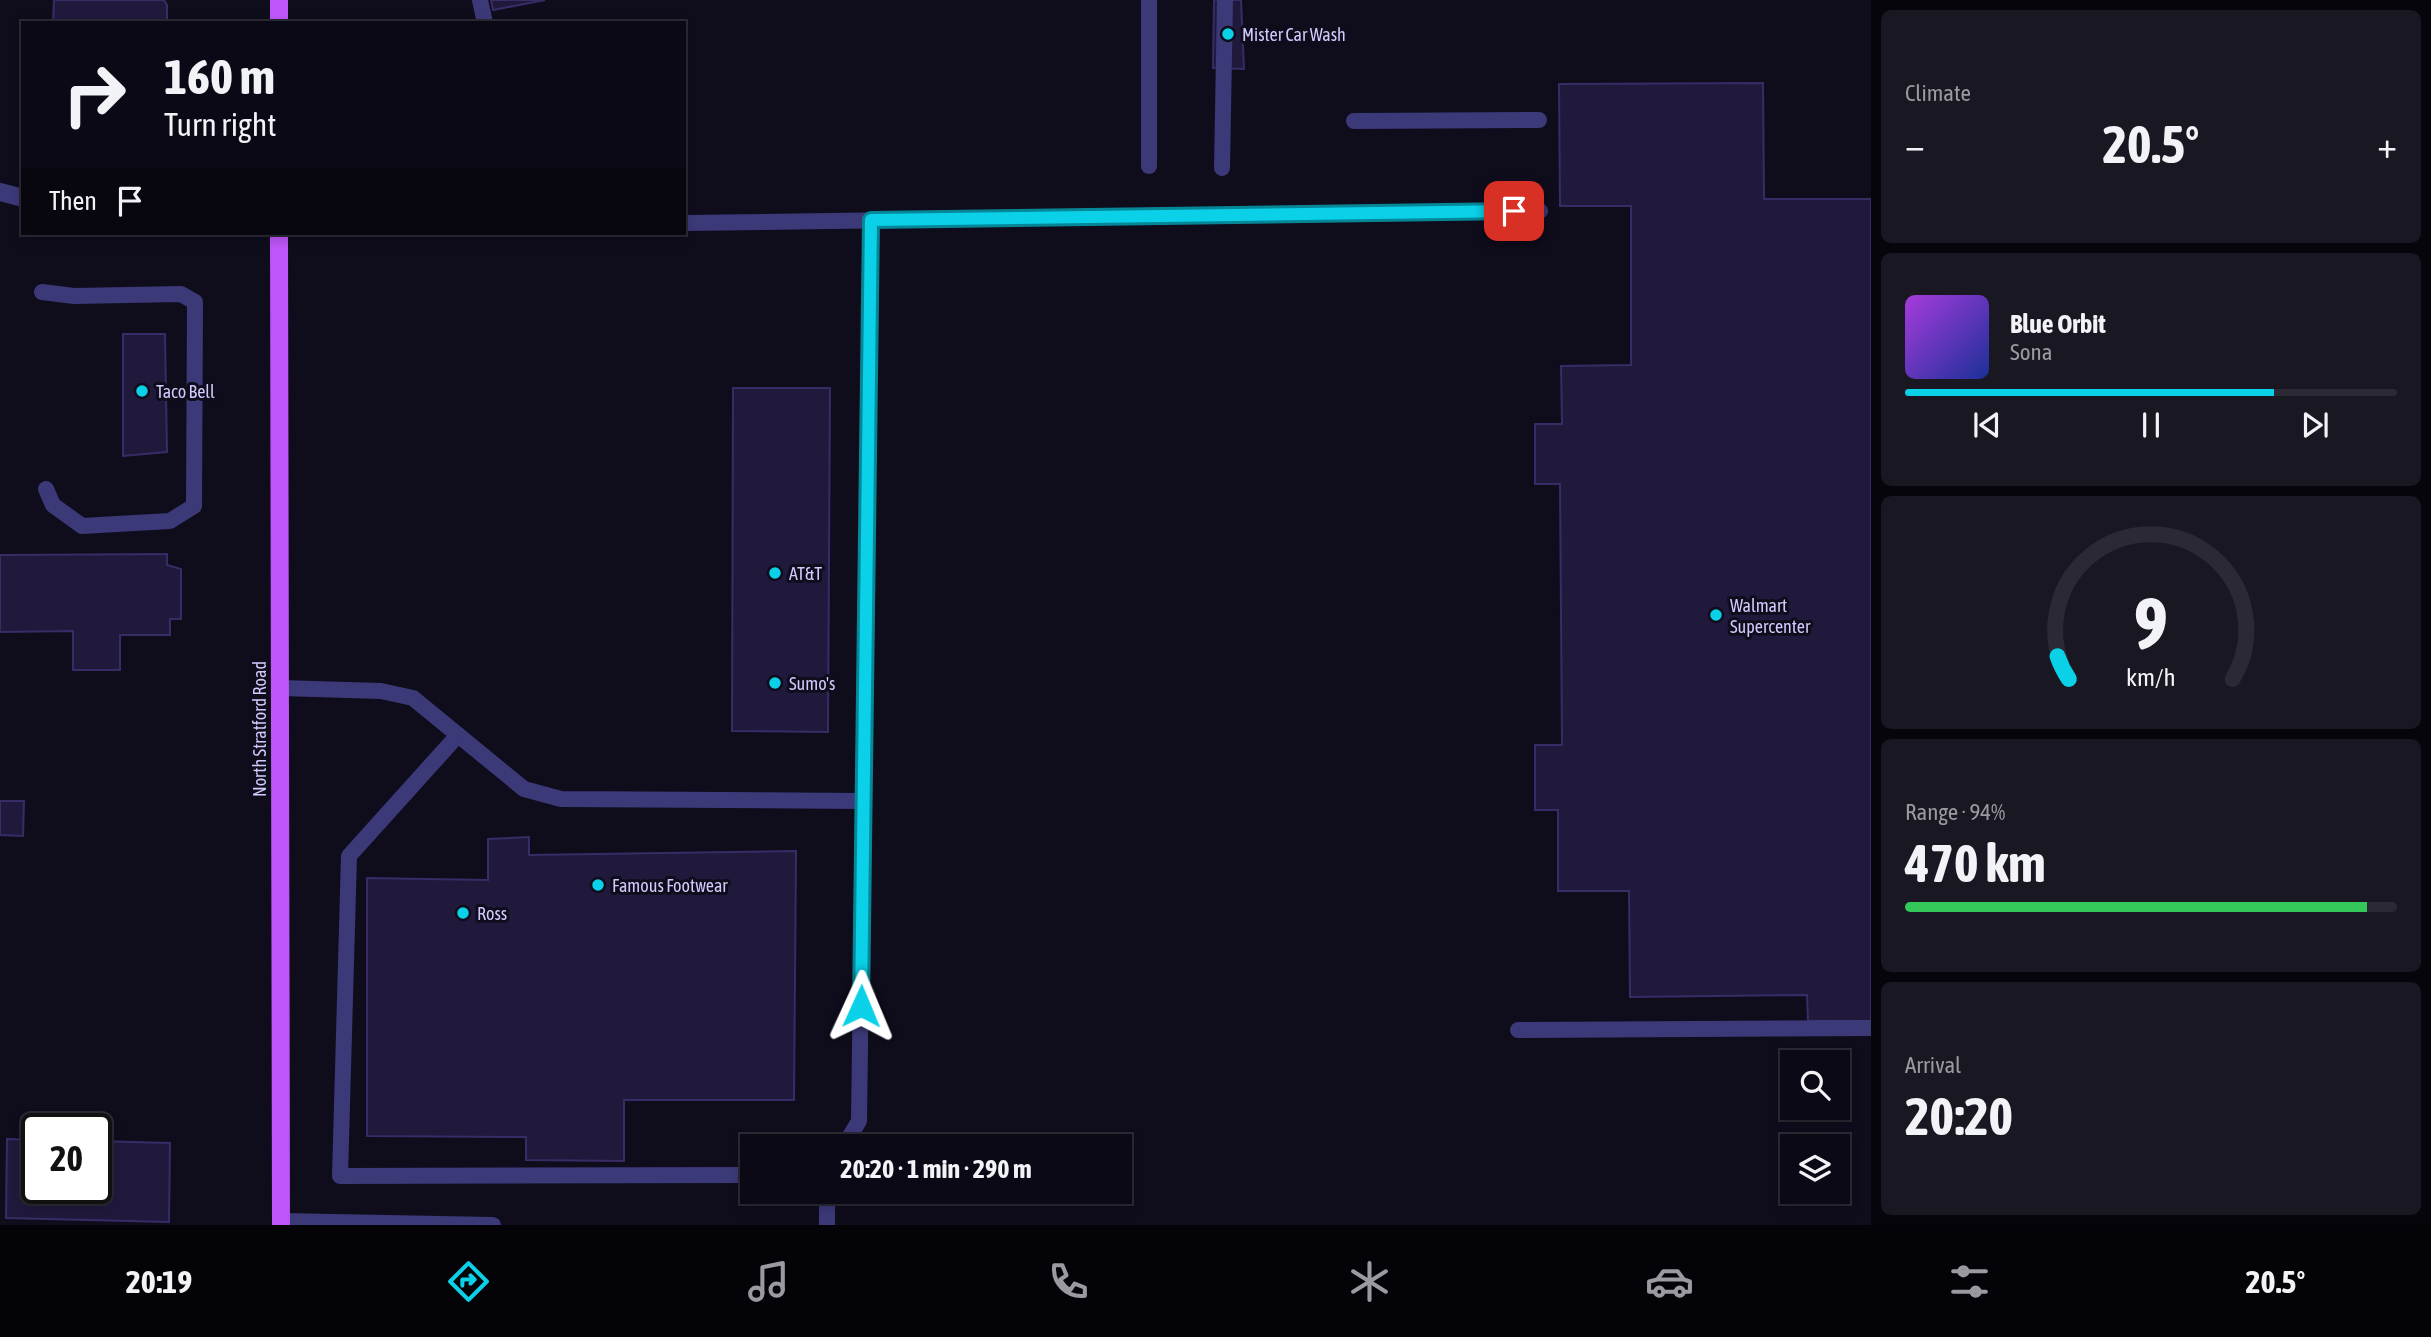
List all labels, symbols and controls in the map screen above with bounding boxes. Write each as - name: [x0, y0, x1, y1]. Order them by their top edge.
- place label: Mister Car Wash: [1242, 24, 1346, 45]
- marker: Mister Car Wash: [1220, 26, 1236, 42]
- text: 160 m: [164, 48, 275, 104]
- icon: right: [49, 49, 140, 140]
- text: Climate: [1905, 80, 1971, 106]
- text: Turn right: [164, 106, 277, 143]
- text: 20.5°: [2103, 114, 2199, 174]
- text: −: [1905, 123, 1925, 166]
- text: +: [2377, 123, 2397, 166]
- pin: [1484, 181, 1544, 241]
- icon: arrive: [111, 182, 149, 220]
- text: Then: [49, 186, 97, 216]
- icon: arrive: [1495, 192, 1533, 230]
- text: Blue Orbit: [2010, 309, 2106, 339]
- text: Sona: [2010, 339, 2052, 365]
- place label: Taco Bell: [156, 381, 215, 402]
- marker: Taco Bell: [134, 383, 150, 399]
- icon: previous: [1968, 406, 2006, 444]
- icon: pause: [2132, 406, 2170, 444]
- icon: next: [2296, 406, 2334, 444]
- place label: AT&T: [789, 563, 822, 584]
- marker: AT&T: [767, 565, 783, 581]
- text: 9: [2134, 581, 2168, 664]
- place label: Walmart Supercenter: [1730, 595, 1811, 637]
- marker: Walmart Supercenter: [1708, 607, 1724, 623]
- street label: North Stratford Road: [249, 661, 270, 797]
- text: km/h: [2126, 662, 2176, 690]
- place label: Sumo's: [789, 673, 835, 694]
- marker: Sumo's: [767, 675, 783, 691]
- text: Range · 94%: [1905, 799, 2005, 825]
- text: 470 km: [1905, 833, 2046, 893]
- place label: Famous Footwear: [612, 875, 728, 896]
- marker: Famous Footwear: [590, 877, 606, 893]
- place label: Ross: [477, 903, 507, 924]
- marker: Ross: [455, 905, 471, 921]
- position arrow: [824, 969, 898, 1043]
- map controls: [1780, 1050, 1850, 1204]
- button: search: [1780, 1050, 1850, 1120]
- text: Arrival: [1905, 1052, 1961, 1078]
- text: 20:20: [1905, 1086, 2013, 1146]
- speed limit sign: 20: [21, 1113, 112, 1204]
- button: layers: [1780, 1134, 1850, 1204]
- text: 20:20 · 1 min · 290 m: [840, 1154, 1032, 1184]
- icon: directions: [444, 1257, 493, 1306]
- icon: music: [744, 1257, 793, 1306]
- icon: phone: [1044, 1257, 1093, 1306]
- icon: climate: [1345, 1257, 1394, 1306]
- icon: car: [1645, 1257, 1694, 1306]
- icon: filters: [1945, 1257, 1994, 1306]
- text: 20:19: [126, 1263, 192, 1300]
- text: 20.5°: [2246, 1263, 2305, 1300]

